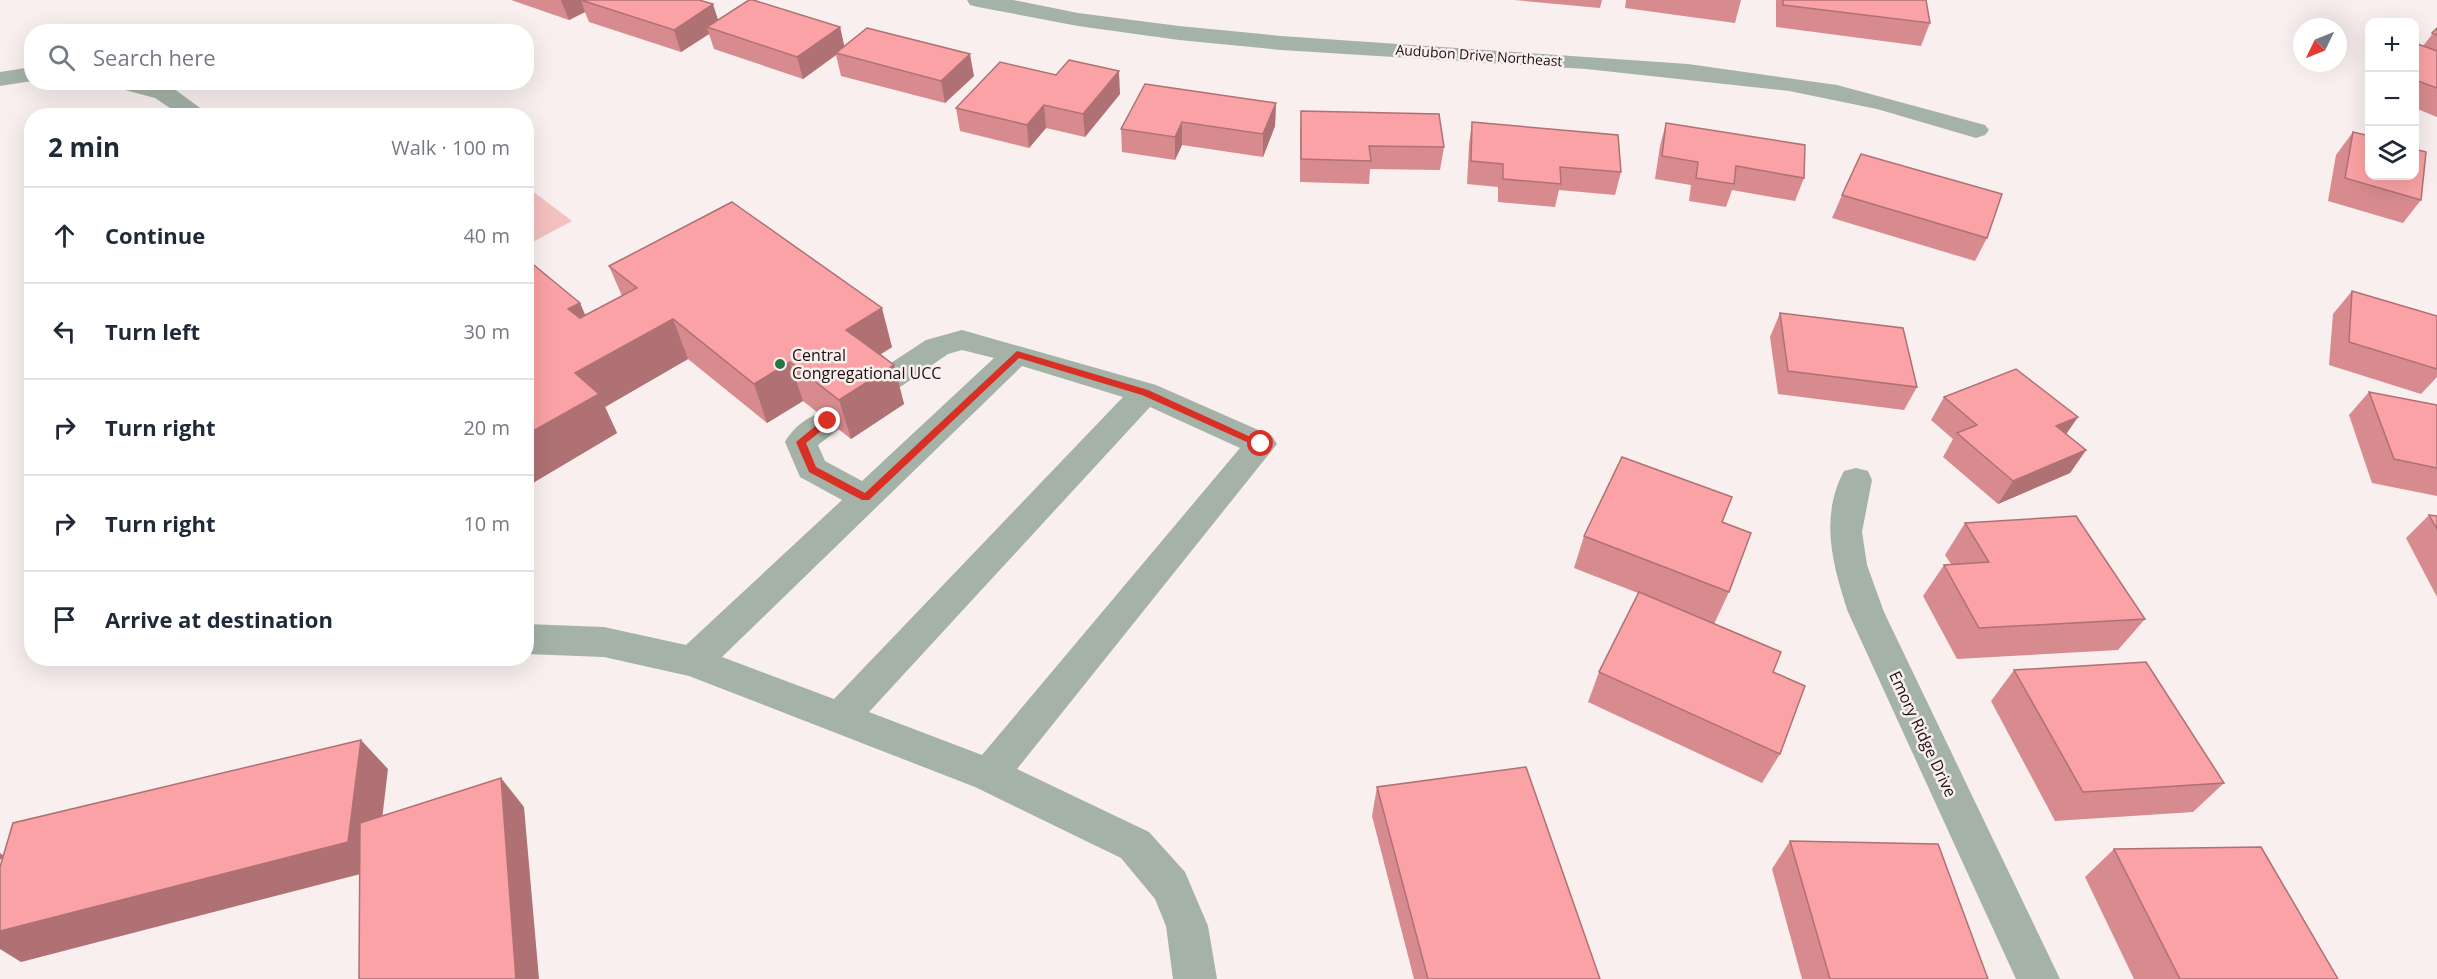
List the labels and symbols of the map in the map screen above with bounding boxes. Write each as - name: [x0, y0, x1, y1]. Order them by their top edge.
- north arrow: [2293, 18, 2347, 72]
- street label: Audubon Drive Northeast: [1395, 40, 1563, 70]
- place label: Central Congregational UCC: [792, 344, 941, 384]
- marker: Central Congregational UCC: [773, 357, 787, 371]
- route end: [814, 407, 840, 433]
- route start: [1247, 430, 1273, 456]
- street label: Emory Ridge Drive: [1884, 667, 1962, 801]

